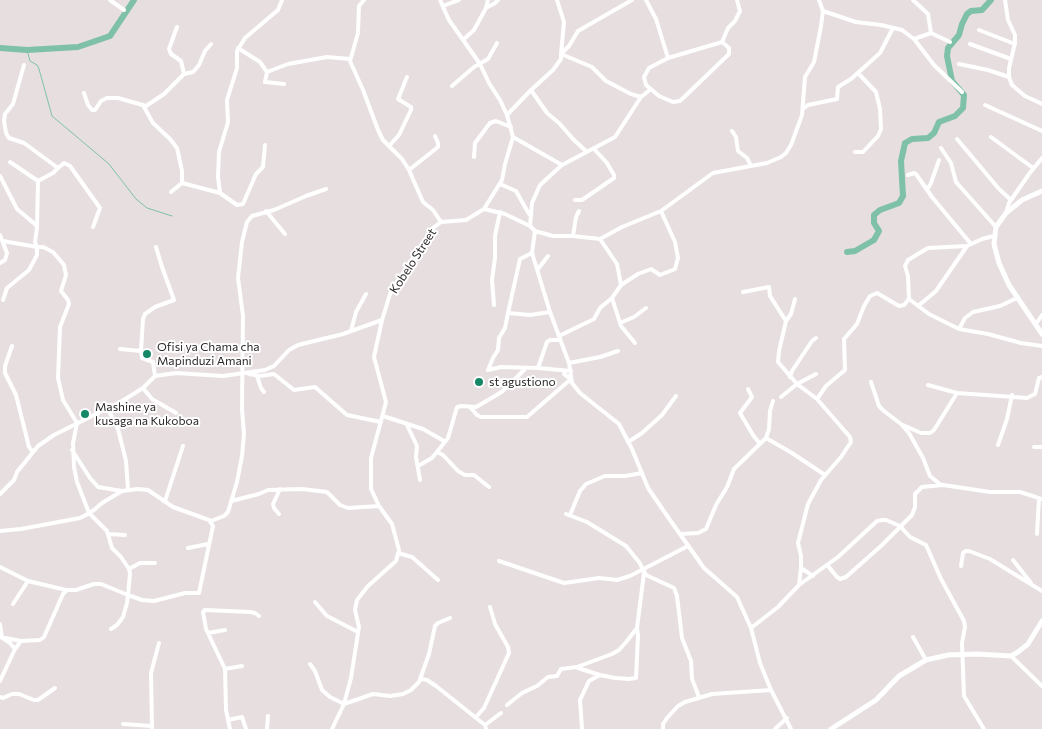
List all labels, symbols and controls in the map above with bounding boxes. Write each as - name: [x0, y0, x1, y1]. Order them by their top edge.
- street label: Kobelo Street: [387, 226, 439, 296]
- place label: Ofisi ya Chama cha Mapinduzi Amani: [157, 340, 260, 368]
- marker: Ofisi ya Chama cha Mapinduzi Amani: [141, 348, 153, 360]
- place label: st agustiono: [489, 375, 556, 389]
- marker: st agustiono: [473, 376, 485, 388]
- place label: Mashine ya kusaga na Kukoboa: [95, 400, 199, 428]
- marker: Mashine ya kusaga na Kukoboa: [79, 408, 91, 420]

